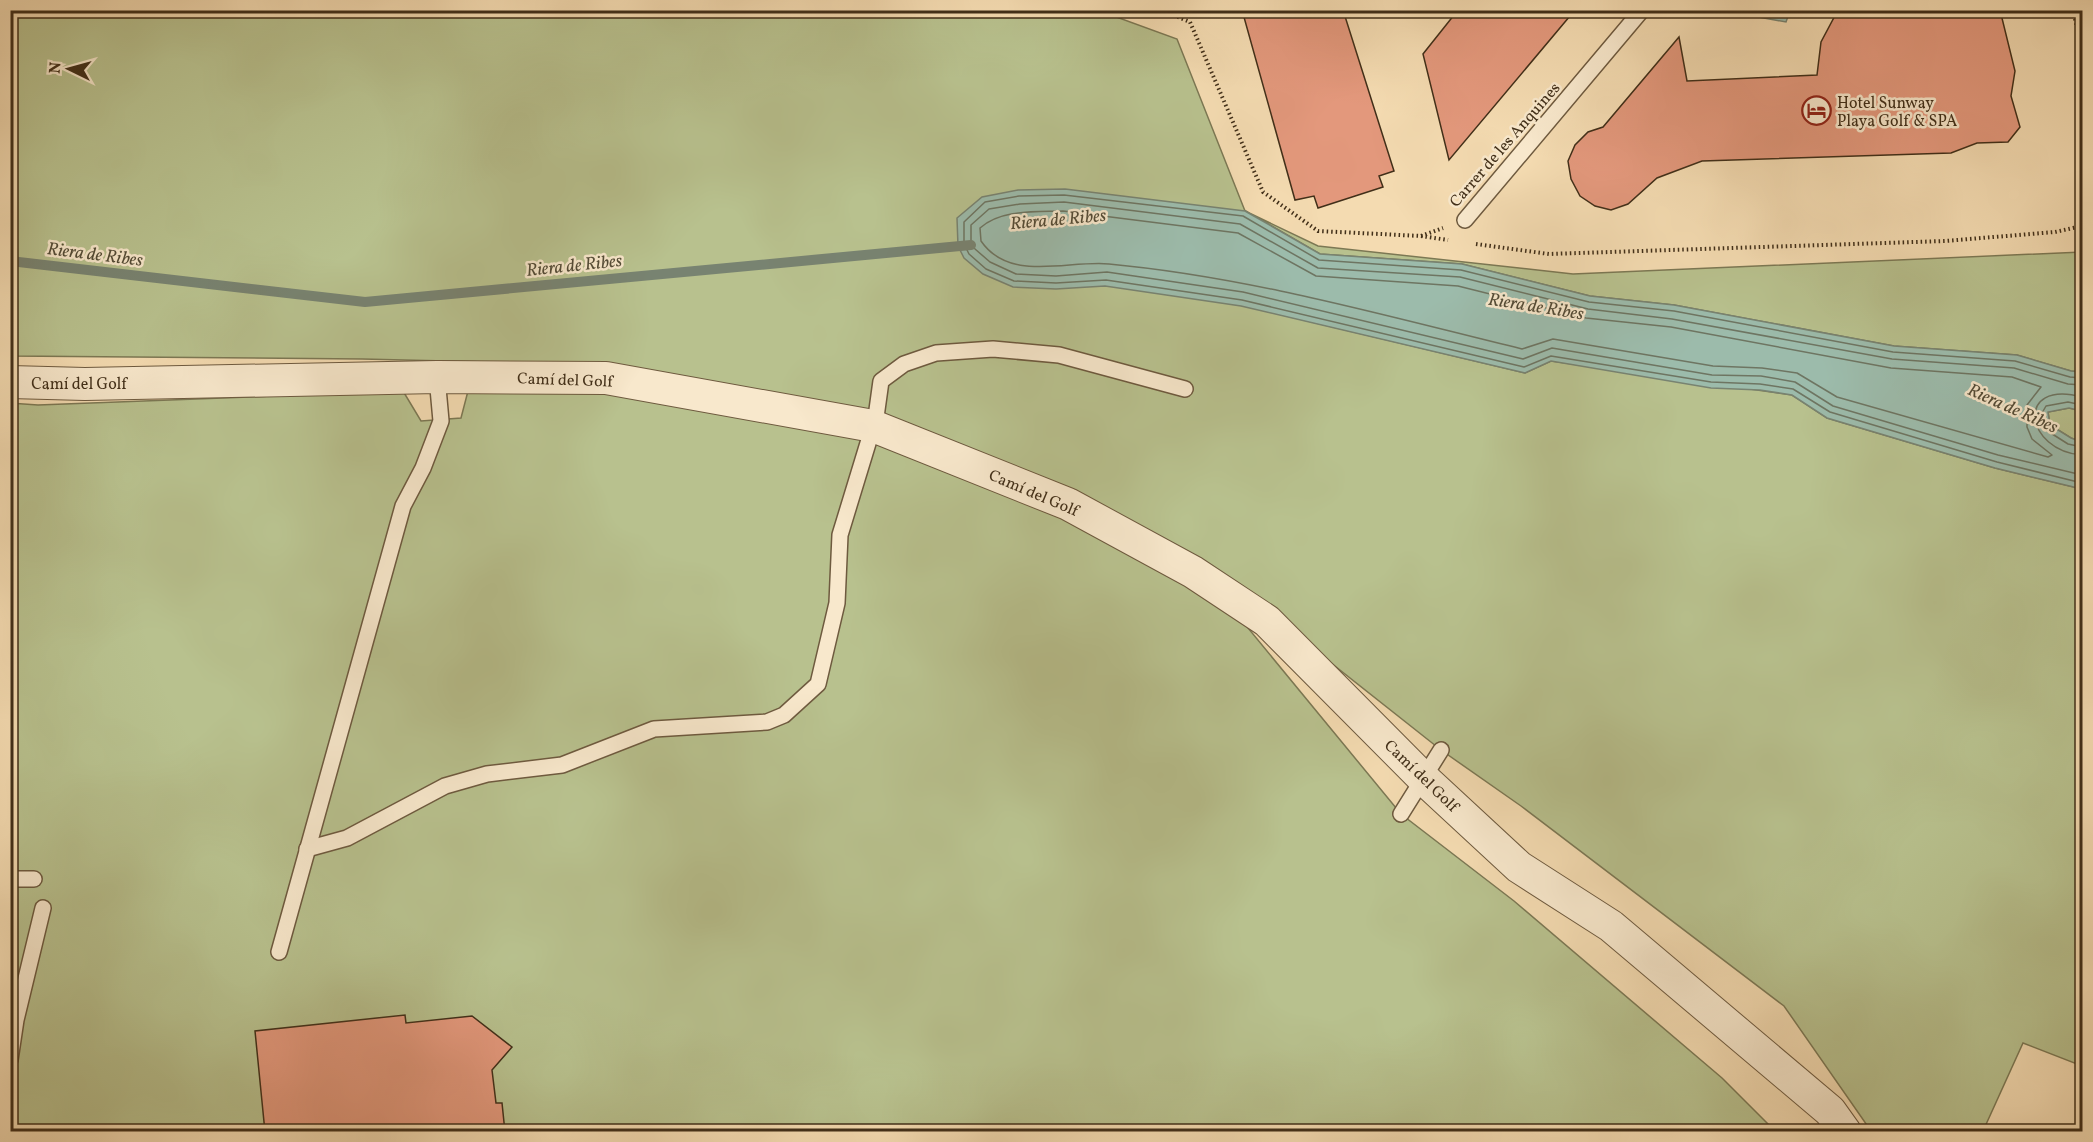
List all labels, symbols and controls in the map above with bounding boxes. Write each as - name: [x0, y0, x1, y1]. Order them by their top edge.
- north arrow: [39, 39, 99, 99]
- text: N: [45, 61, 68, 75]
- street label: Carrer de les Anquines: [1445, 78, 1566, 212]
- place label: Hotel Sunway Playa Golf & SPA: [1837, 93, 1957, 133]
- hotel icon: Hotel Sunway Playa Golf & SPA: [1800, 95, 1832, 127]
- water label: Riera de Ribes: [1009, 204, 1108, 237]
- water label: Riera de Ribes: [45, 237, 145, 274]
- water label: Riera de Ribes: [525, 249, 624, 284]
- water label: Riera de Ribes: [1486, 288, 1586, 327]
- street label: Camí del Golf: [517, 368, 615, 394]
- street label: Camí del Golf: [31, 374, 128, 396]
- water label: Riera de Ribes: [1963, 378, 2062, 441]
- street label: Camí del Golf: [985, 465, 1083, 523]
- street label: Camí del Golf: [1379, 735, 1464, 819]

